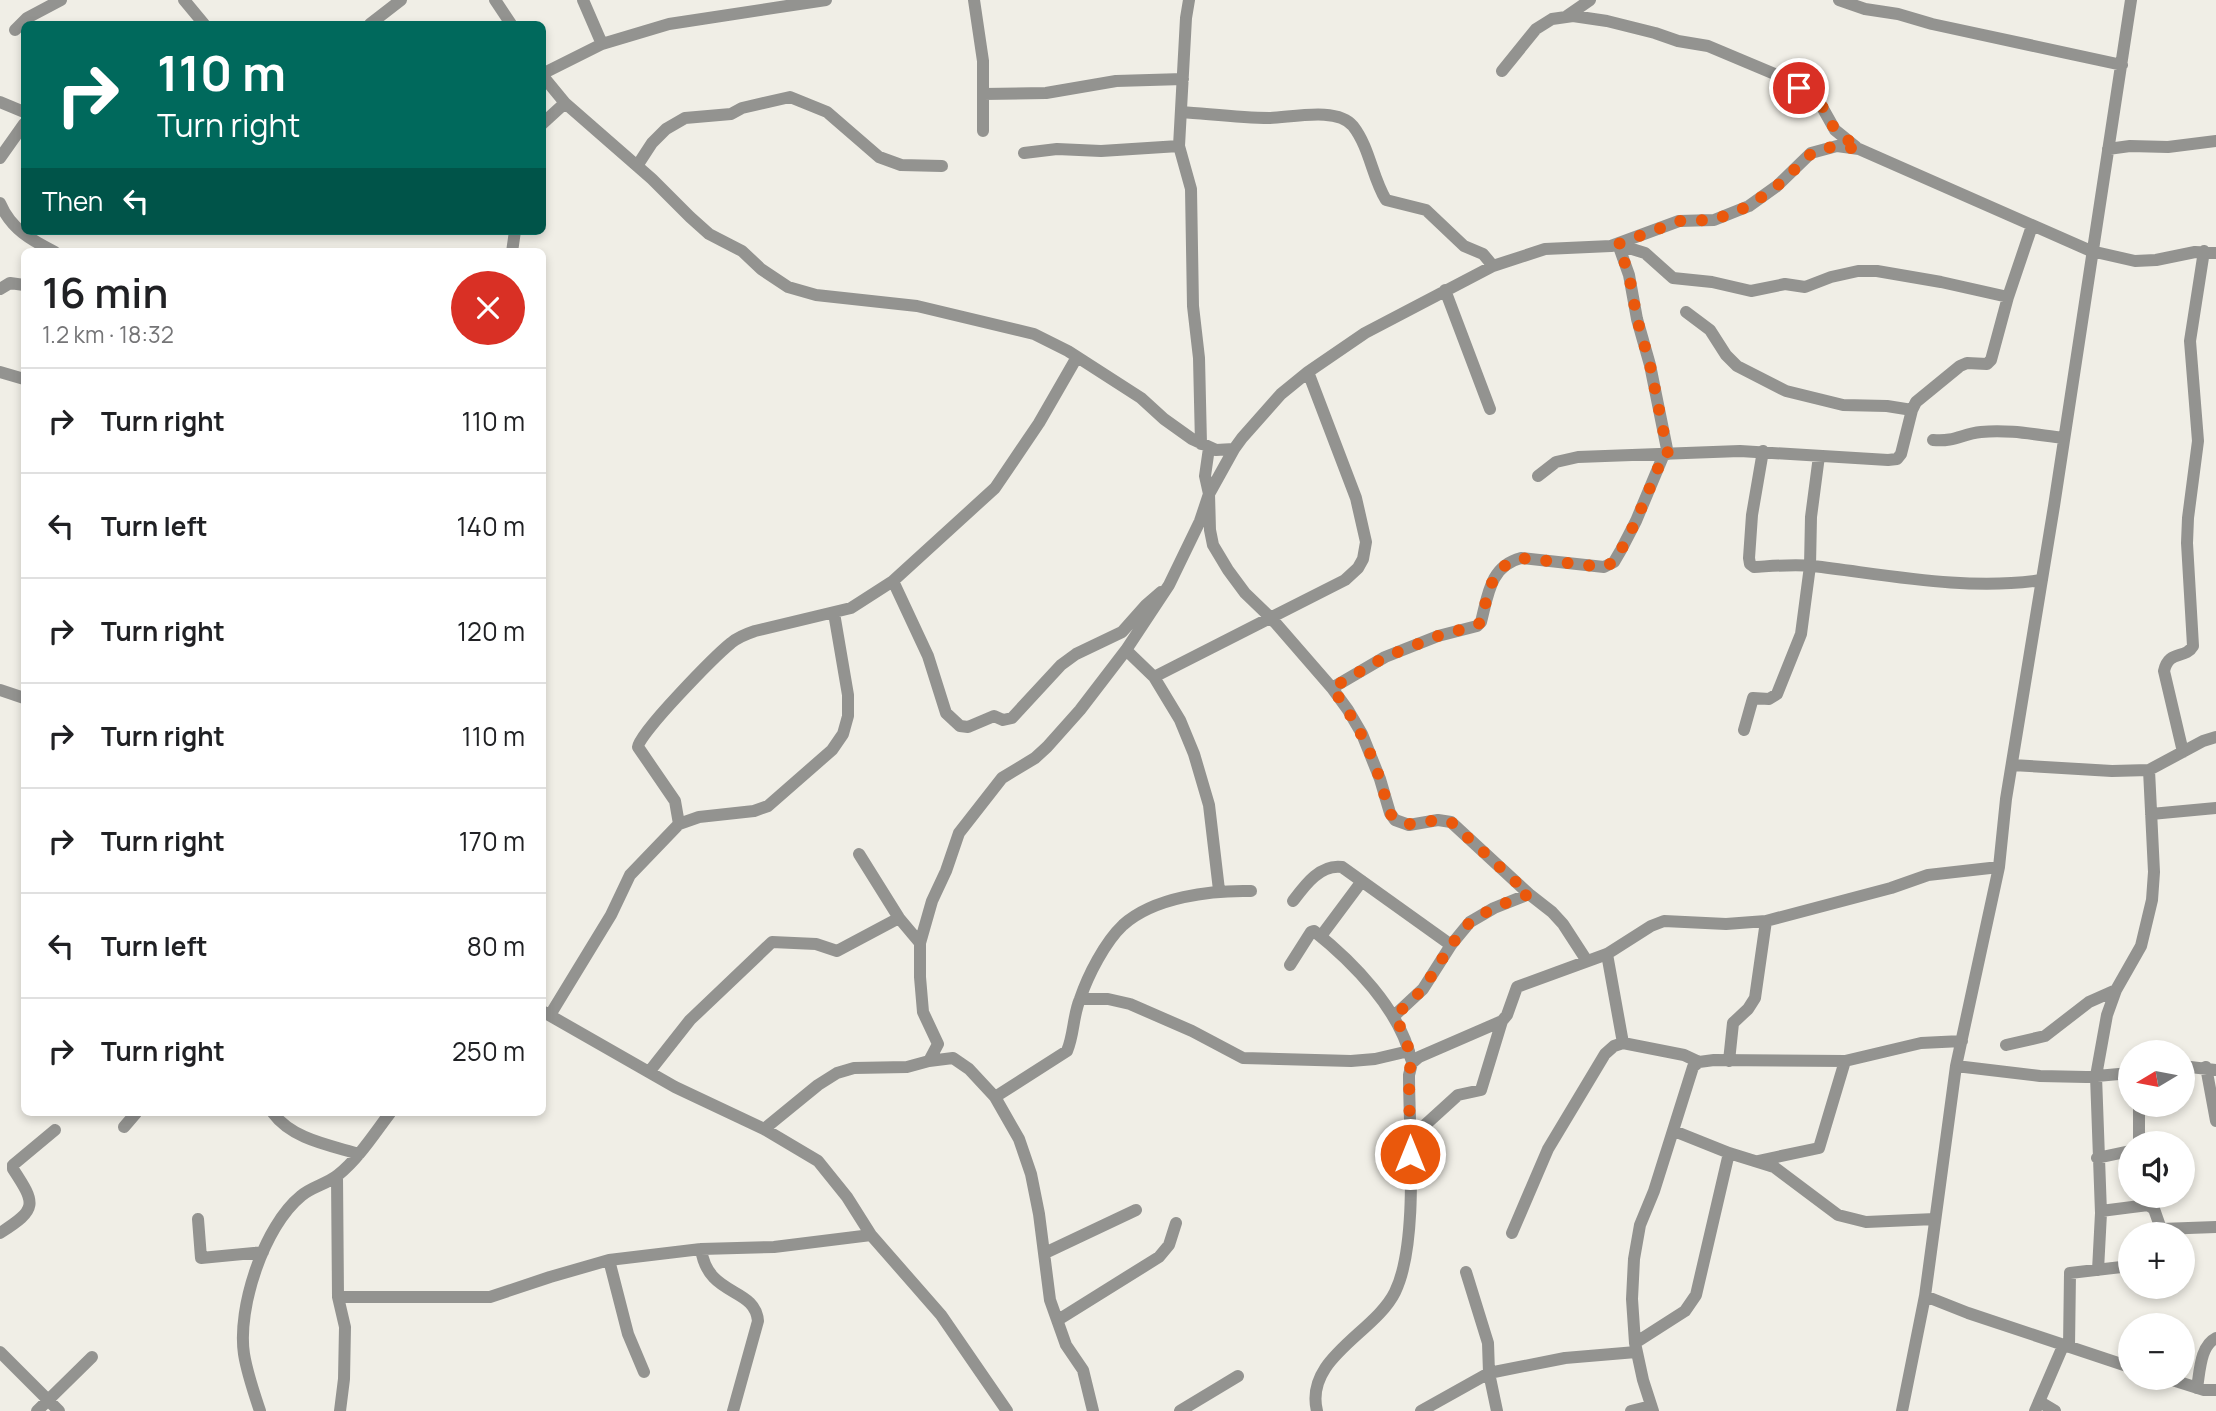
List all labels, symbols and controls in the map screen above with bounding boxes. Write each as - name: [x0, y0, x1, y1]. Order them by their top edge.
- text: 110 m: [157, 39, 286, 106]
- icon: right: [42, 49, 133, 140]
- pin: [1769, 58, 1829, 118]
- icon: arrive: [1780, 69, 1818, 107]
- text: Turn right: [157, 103, 300, 147]
- icon: left: [117, 182, 155, 220]
- text: Then: [42, 183, 103, 219]
- text: 16 min: [42, 263, 168, 321]
- button: close: [451, 271, 525, 345]
- text: 1.2 km · 18:32: [42, 318, 174, 350]
- icon: right: [42, 402, 80, 440]
- text: Turn right: [101, 403, 225, 439]
- text: 110 m: [462, 403, 525, 439]
- icon: left: [42, 507, 80, 545]
- text: Turn left: [101, 508, 208, 544]
- text: 140 m: [456, 508, 525, 544]
- icon: right: [42, 612, 80, 650]
- text: Turn right: [101, 613, 225, 649]
- text: 120 m: [457, 613, 525, 649]
- icon: right: [42, 717, 80, 755]
- text: Turn right: [101, 718, 225, 754]
- text: 110 m: [462, 718, 525, 754]
- icon: right: [42, 822, 80, 860]
- text: Turn right: [101, 823, 225, 859]
- text: 170 m: [459, 823, 525, 859]
- icon: left: [42, 927, 80, 965]
- text: Turn left: [101, 928, 208, 964]
- text: 80 m: [467, 928, 525, 964]
- icon: right: [42, 1032, 80, 1070]
- text: Turn right: [101, 1033, 225, 1069]
- text: 250 m: [452, 1033, 525, 1069]
- north arrow: [2118, 1040, 2194, 1116]
- map controls: [2118, 1040, 2195, 1390]
- position arrow: [1373, 1117, 1447, 1191]
- button: sound: [2118, 1131, 2195, 1208]
- button: +: [2118, 1222, 2195, 1299]
- button: −: [2118, 1313, 2195, 1390]

